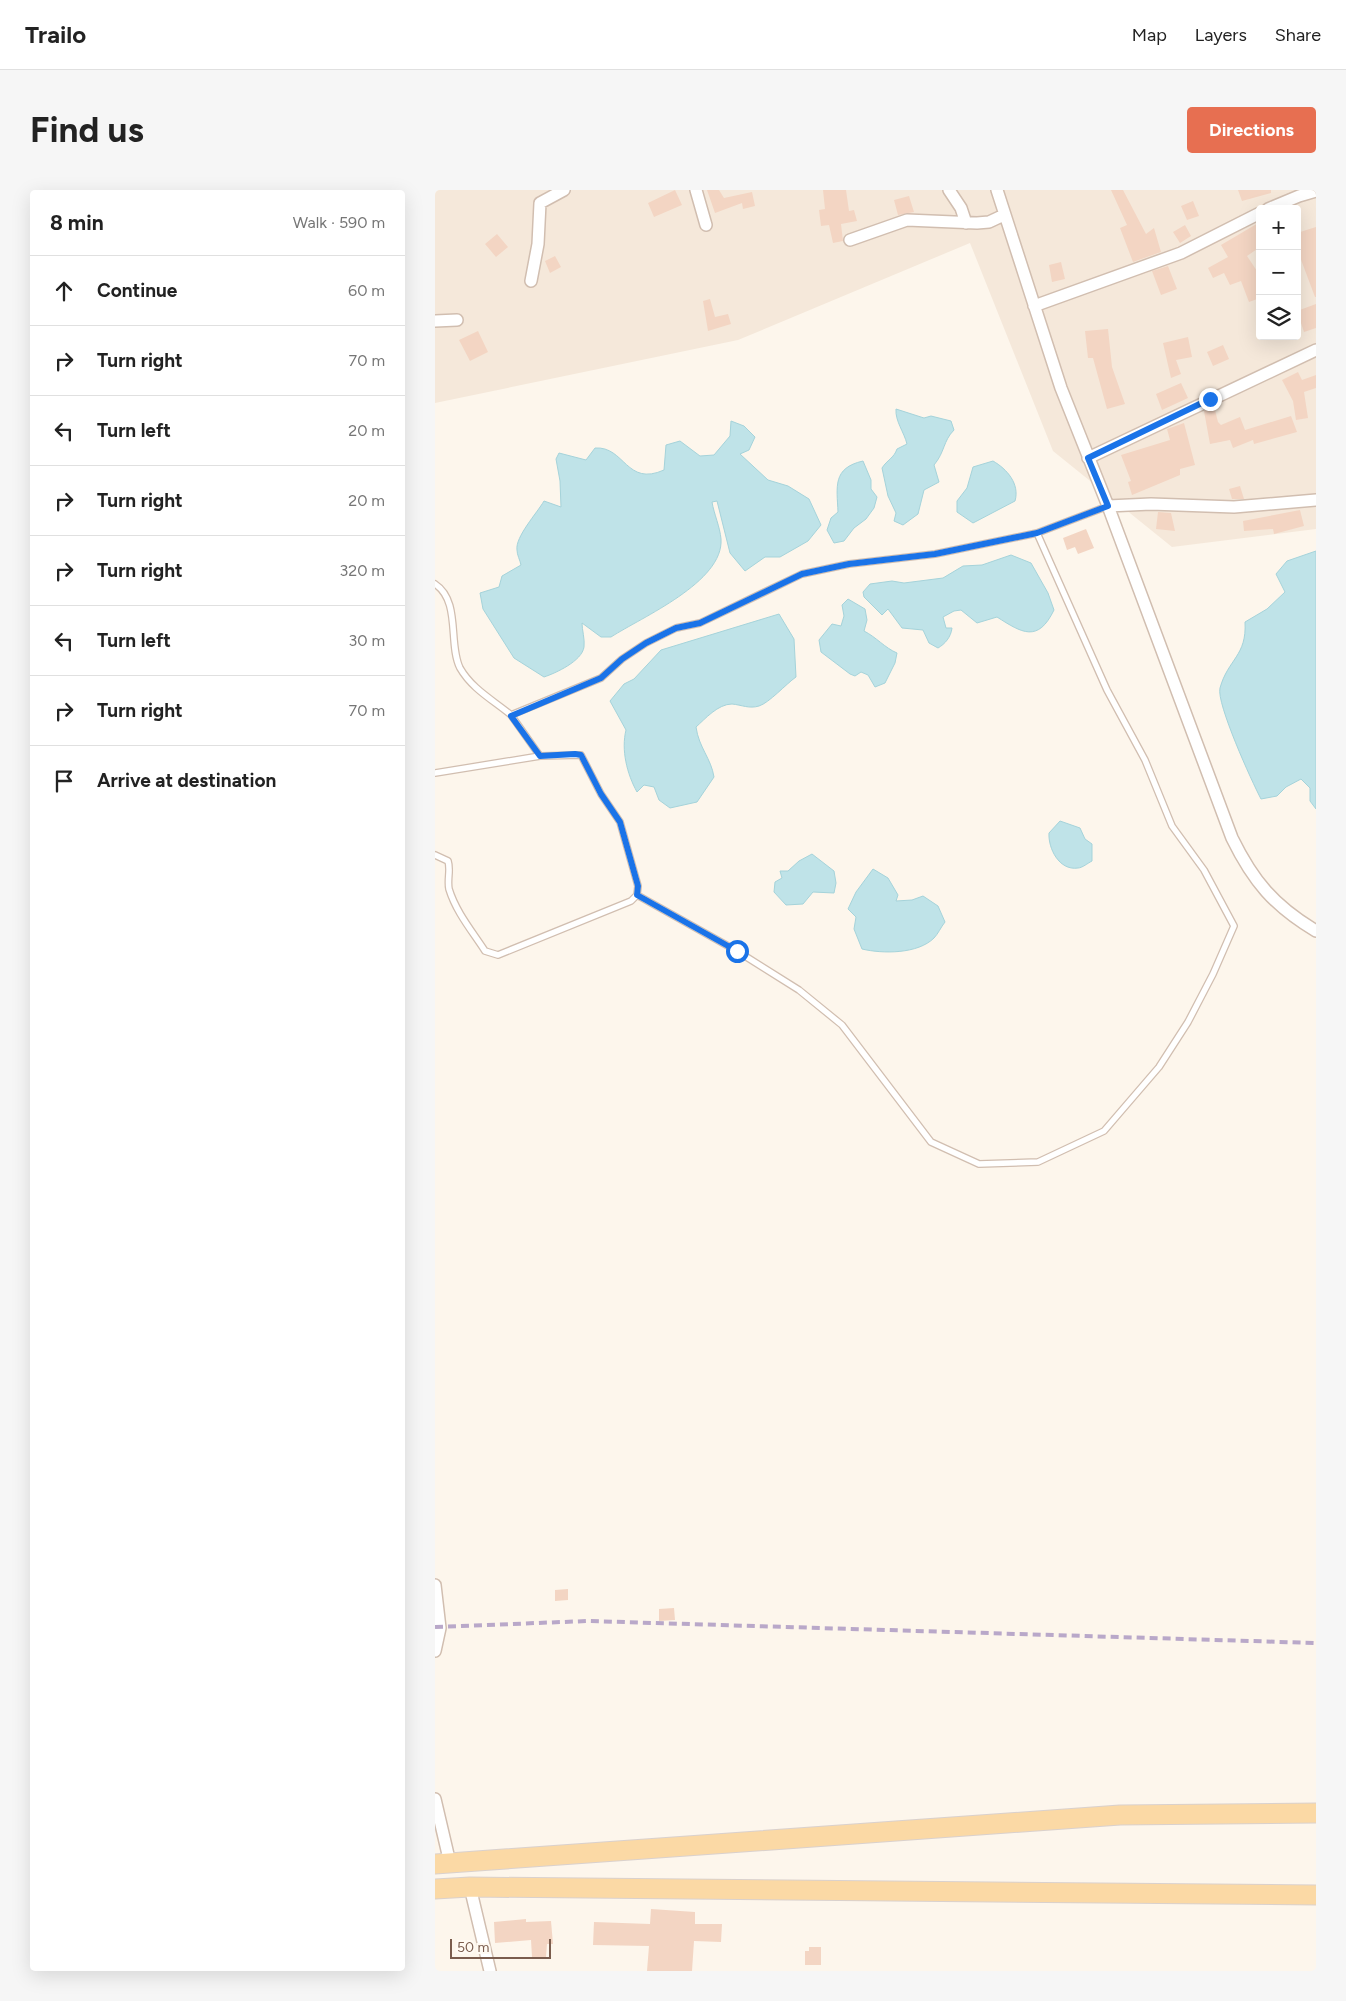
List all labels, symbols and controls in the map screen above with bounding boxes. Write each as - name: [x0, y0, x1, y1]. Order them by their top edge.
- text: Trailo: [25, 20, 86, 49]
- text: Map: [1132, 24, 1167, 46]
- text: Layers: [1195, 24, 1247, 46]
- text: Share: [1275, 24, 1321, 46]
- button: Directions: [1187, 107, 1316, 153]
- text: Find us: [30, 109, 144, 151]
- map controls: [1256, 205, 1301, 340]
- button: +: [1256, 205, 1301, 250]
- text: 8 min: [50, 210, 104, 235]
- text: Walk · 590 m: [293, 213, 385, 232]
- button: −: [1256, 250, 1301, 295]
- icon: ahead: [50, 277, 78, 305]
- text: Continue: [97, 279, 177, 302]
- text: 60 m: [348, 281, 385, 300]
- button: layers: [1256, 295, 1301, 340]
- icon: right: [50, 347, 78, 375]
- text: Turn right: [97, 349, 183, 372]
- text: 70 m: [349, 351, 385, 370]
- route end: [1199, 388, 1222, 411]
- icon: left: [50, 417, 78, 445]
- text: Turn left: [97, 419, 171, 442]
- text: 20 m: [348, 421, 385, 440]
- icon: right: [50, 487, 78, 515]
- text: Turn right: [97, 489, 183, 512]
- text: 20 m: [348, 491, 385, 510]
- icon: right: [50, 557, 78, 585]
- text: Turn right: [97, 559, 183, 582]
- text: 320 m: [340, 561, 385, 580]
- icon: left: [50, 627, 78, 655]
- text: Turn left: [97, 629, 171, 652]
- text: 30 m: [348, 631, 385, 650]
- icon: right: [50, 697, 78, 725]
- text: Turn right: [97, 699, 183, 722]
- text: 70 m: [349, 701, 385, 720]
- icon: arrive: [50, 767, 78, 795]
- text: Arrive at destination: [97, 769, 276, 792]
- route start: [726, 940, 749, 963]
- scale bar: [450, 1936, 551, 1959]
- text: 50 m: [457, 1939, 489, 1956]

